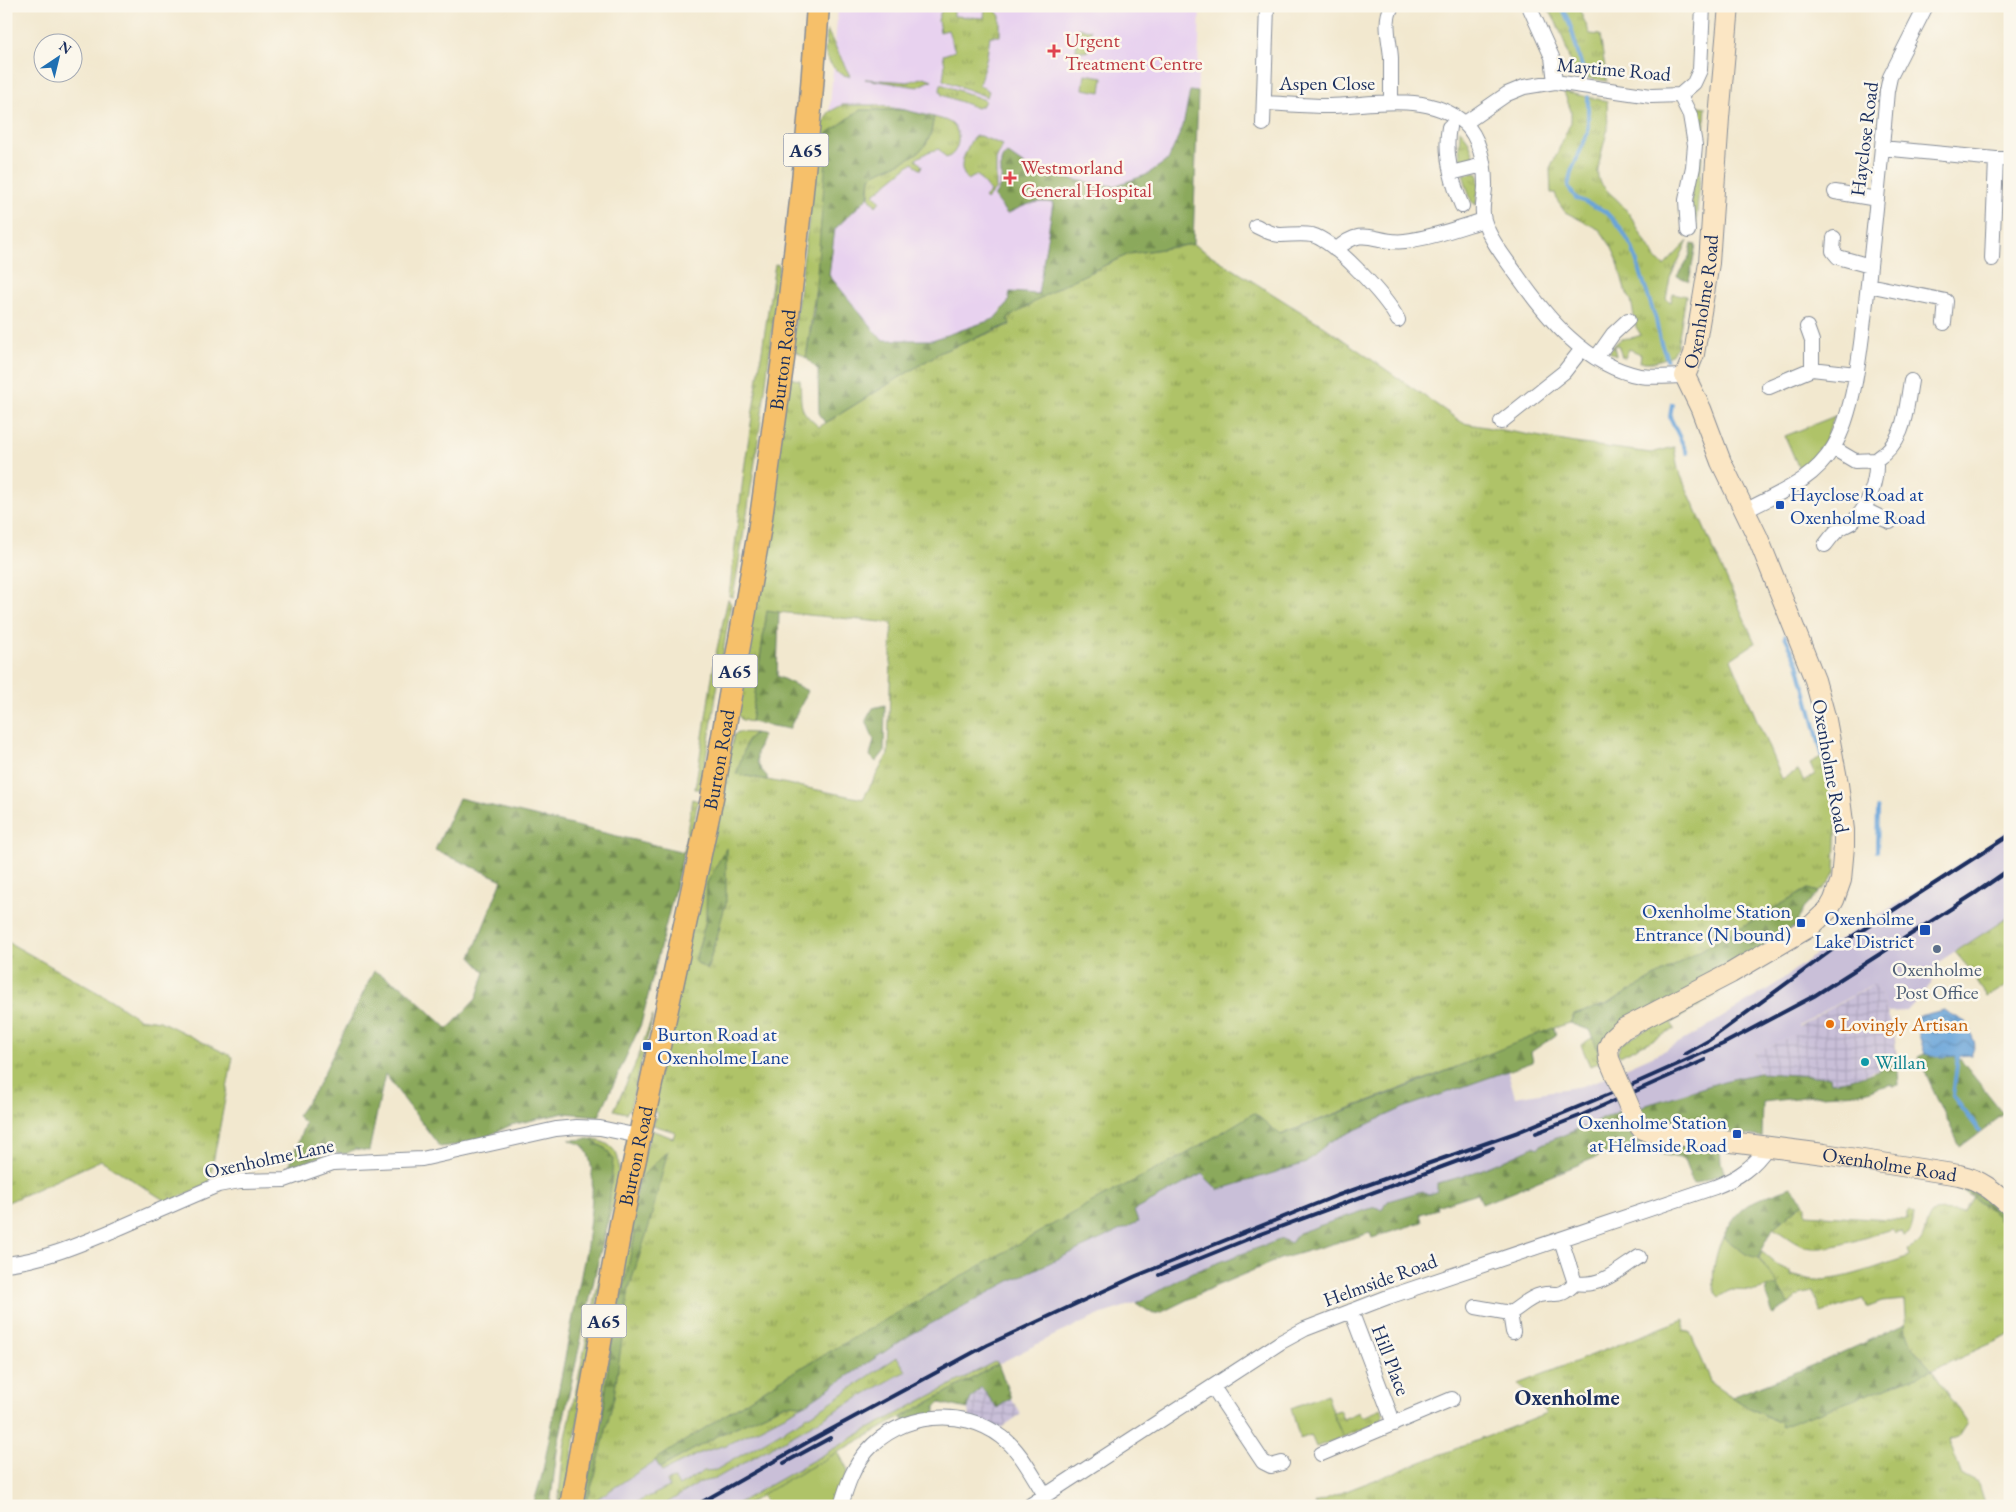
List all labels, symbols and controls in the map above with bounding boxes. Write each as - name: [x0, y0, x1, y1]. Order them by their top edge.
- place label: Urgent Treatment Centre: [1065, 27, 1203, 76]
- north arrow: [32, 32, 82, 82]
- text: N: [56, 37, 76, 58]
- marker: Urgent Treatment Centre: [1047, 44, 1061, 58]
- street label: Maytime Road: [1556, 51, 1673, 87]
- street label: Aspen Close: [1278, 70, 1375, 96]
- street label: Hayclose Road: [1844, 79, 1884, 198]
- road number: A65: [784, 134, 828, 166]
- place label: Westmorland General Hospital: [1021, 154, 1152, 203]
- marker: Westmorland General Hospital: [1003, 171, 1017, 185]
- street label: Oxenholme Road: [1676, 233, 1724, 373]
- street label: Burton Road: [763, 307, 802, 412]
- place label: Hayclose Road at Oxenholme Road: [1790, 481, 1927, 530]
- marker: Hayclose Road at Oxenholme Road: [1774, 499, 1786, 511]
- road number: A65: [712, 654, 758, 688]
- street label: Oxenholme Road: [1806, 697, 1856, 836]
- street label: Burton Road: [697, 706, 741, 812]
- place label: Oxenholme Station Entrance (N bound): [1634, 898, 1791, 947]
- place label: Oxenholme Lake District: [1814, 905, 1915, 954]
- marker: Oxenholme Station Entrance (N bound): [1795, 917, 1807, 929]
- marker: Oxenholme Lake District: [1918, 923, 1932, 937]
- marker: Oxenholme Post Office: [1931, 943, 1943, 955]
- place label: Oxenholme Post Office: [1892, 956, 1982, 1005]
- place label: Lovingly Artisan: [1840, 1011, 1969, 1037]
- marker: Lovingly Artisan: [1824, 1018, 1836, 1030]
- place label: Burton Road at Oxenholme Lane: [657, 1021, 789, 1070]
- marker: Burton Road at Oxenholme Lane: [641, 1040, 653, 1052]
- place label: Willan: [1875, 1049, 1926, 1075]
- marker: Willan: [1859, 1056, 1871, 1068]
- street label: Burton Road: [612, 1103, 659, 1208]
- place label: Oxenholme Station at Helmside Road: [1578, 1109, 1728, 1158]
- marker: Oxenholme Station at Helmside Road: [1731, 1128, 1743, 1140]
- street label: Oxenholme Lane: [202, 1132, 336, 1184]
- street label: Oxenholme Road: [1821, 1141, 1960, 1188]
- street label: Helmside Road: [1319, 1247, 1441, 1313]
- road number: A65: [582, 1304, 626, 1338]
- street label: Hill Place: [1366, 1321, 1416, 1399]
- district label: Oxenholme: [1514, 1383, 1620, 1412]

